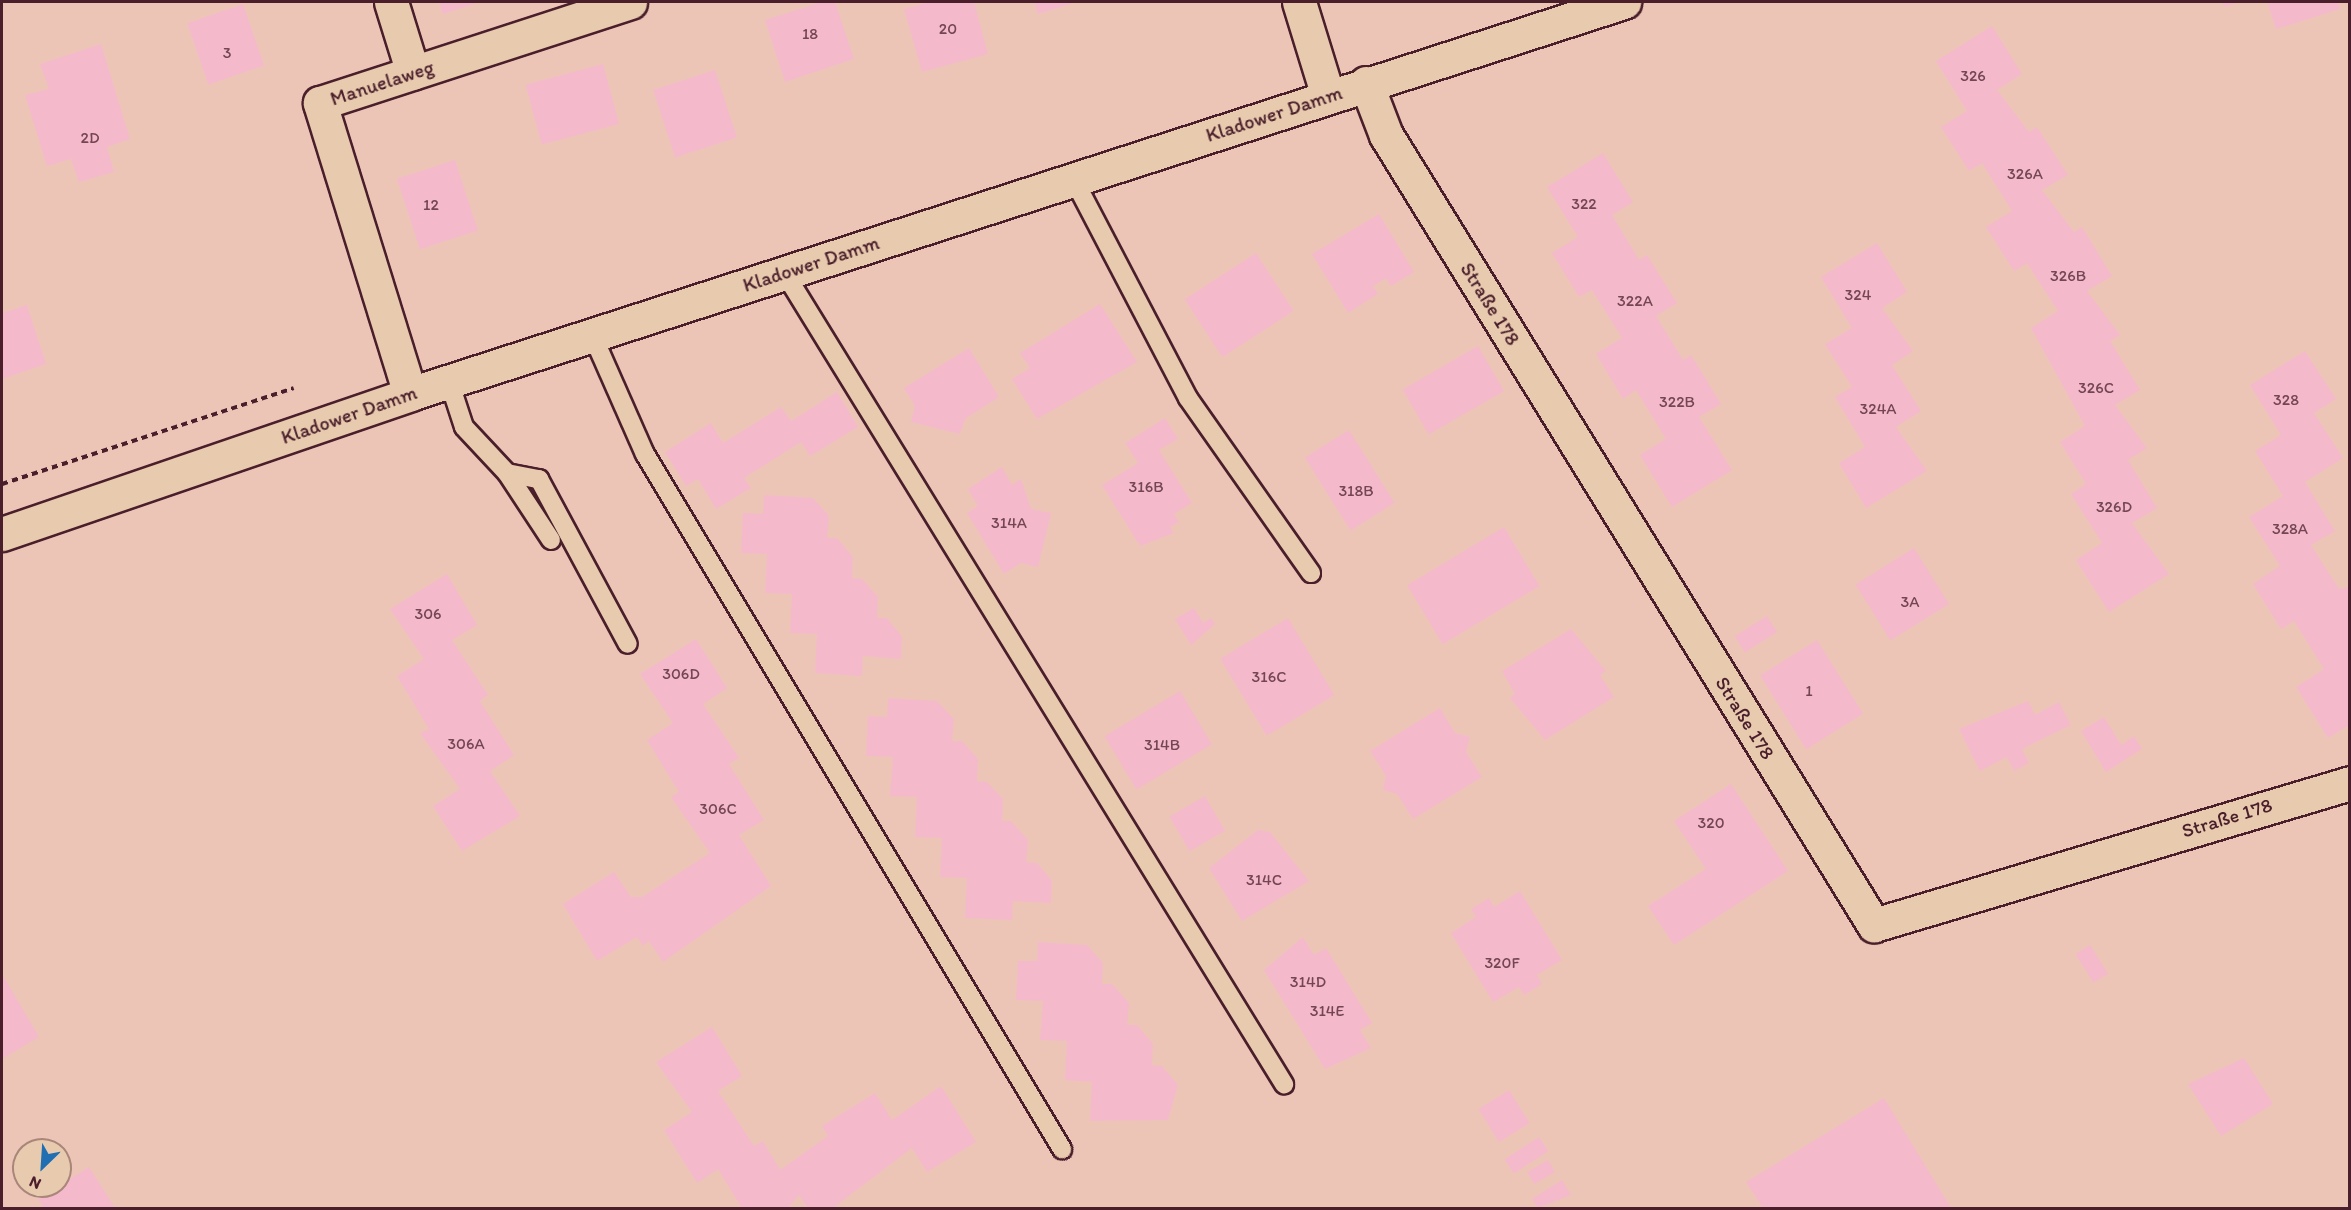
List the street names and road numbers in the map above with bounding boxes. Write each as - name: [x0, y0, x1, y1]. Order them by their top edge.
- street label: Manuelaweg: [327, 55, 437, 111]
- street label: Kladower Damm: [1203, 81, 1345, 147]
- street label: Kladower Damm: [740, 231, 882, 297]
- street label: Straße 178: [1455, 258, 1525, 350]
- street label: Kladower Damm: [278, 381, 420, 449]
- street label: Straße 178: [1710, 672, 1780, 764]
- street label: Straße 178: [2179, 793, 2275, 843]

